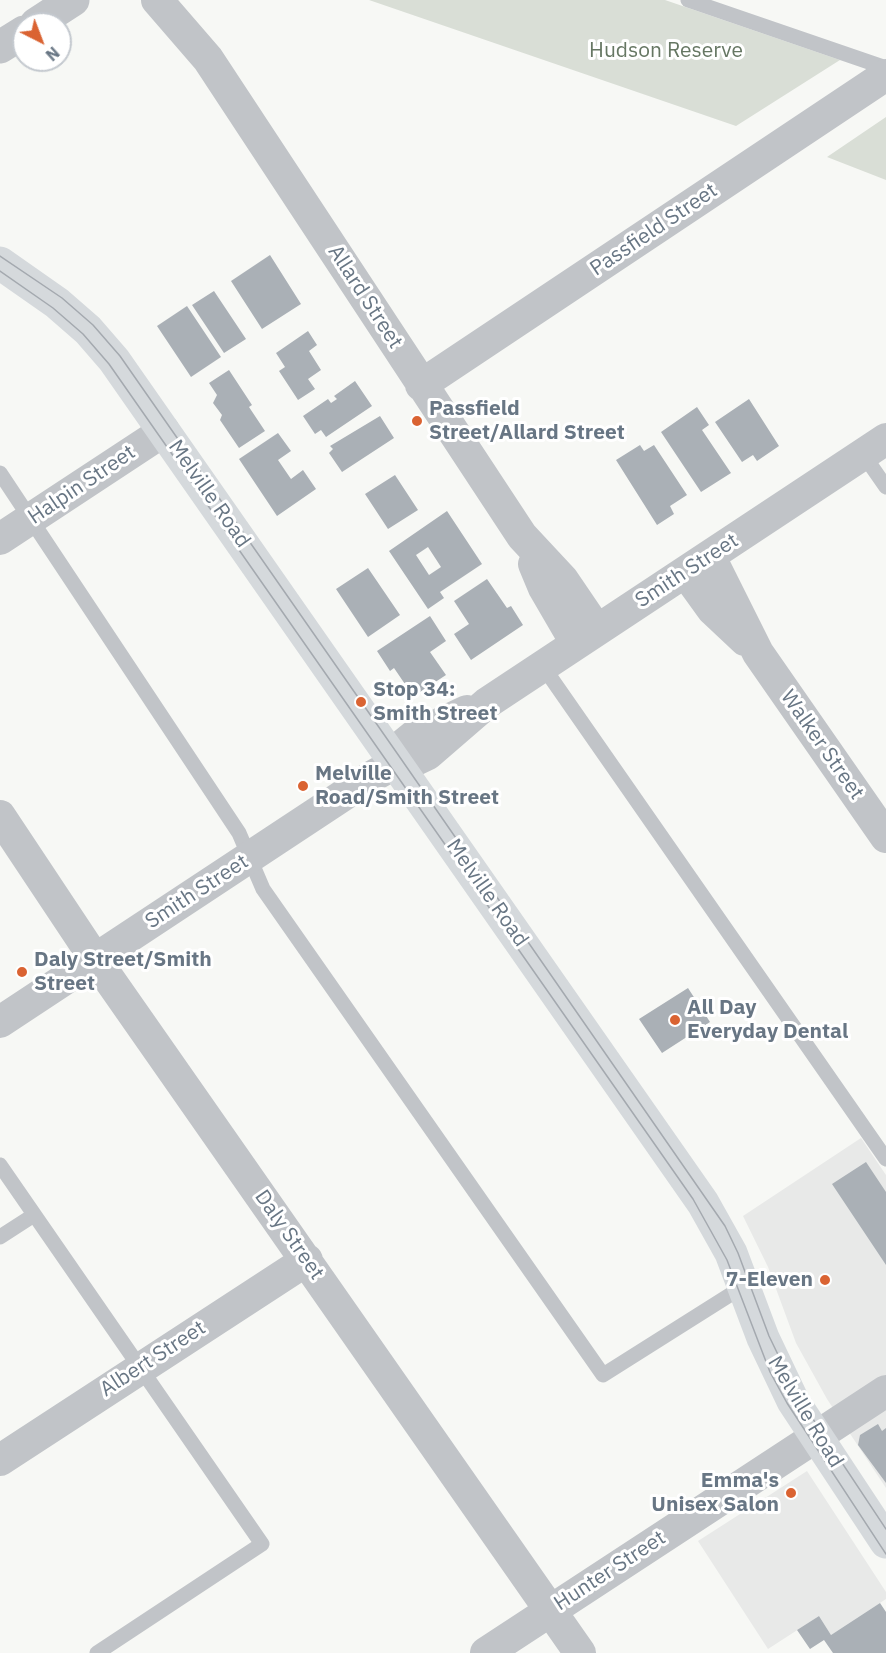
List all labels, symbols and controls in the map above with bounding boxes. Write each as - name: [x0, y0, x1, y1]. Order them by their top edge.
- north arrow: [12, 12, 72, 72]
- park label: Hudson Reserve: [589, 38, 743, 64]
- text: N: [42, 43, 64, 65]
- street label: Passfield Street: [586, 178, 722, 282]
- street label: Allard Street: [322, 241, 408, 353]
- place label: Passfield Street/Allard Street: [429, 396, 625, 446]
- marker: Passfield Street/Allard Street: [410, 414, 424, 428]
- street label: Melville Road: [163, 435, 255, 553]
- street label: Halpin Street: [24, 440, 140, 530]
- street label: Smith Street: [631, 528, 743, 614]
- place label: Stop 34: Smith Street: [373, 677, 497, 727]
- street label: Walker Street: [775, 685, 869, 805]
- marker: Stop 34: Smith Street: [354, 695, 368, 709]
- place label: Melville Road/Smith Street: [315, 761, 499, 811]
- marker: Melville Road/Smith Street: [296, 779, 310, 793]
- street label: Melville Road: [441, 834, 533, 952]
- street label: Smith Street: [141, 849, 253, 935]
- place label: Daly Street/Smith Street: [34, 947, 212, 997]
- marker: Daly Street/Smith Street: [15, 965, 29, 979]
- place label: All Day Everyday Dental: [687, 995, 848, 1045]
- marker: All Day Everyday Dental: [668, 1013, 682, 1027]
- street label: Daly Street: [249, 1185, 329, 1285]
- place label: 7-Eleven: [726, 1267, 813, 1293]
- marker: 7-Eleven: [818, 1273, 832, 1287]
- street label: Albert Street: [96, 1316, 210, 1402]
- street label: Melville Road: [762, 1352, 848, 1472]
- place label: Emma's Unisex Salon: [651, 1468, 779, 1518]
- marker: Emma's Unisex Salon: [784, 1486, 798, 1500]
- street label: Hunter Street: [550, 1526, 670, 1616]

